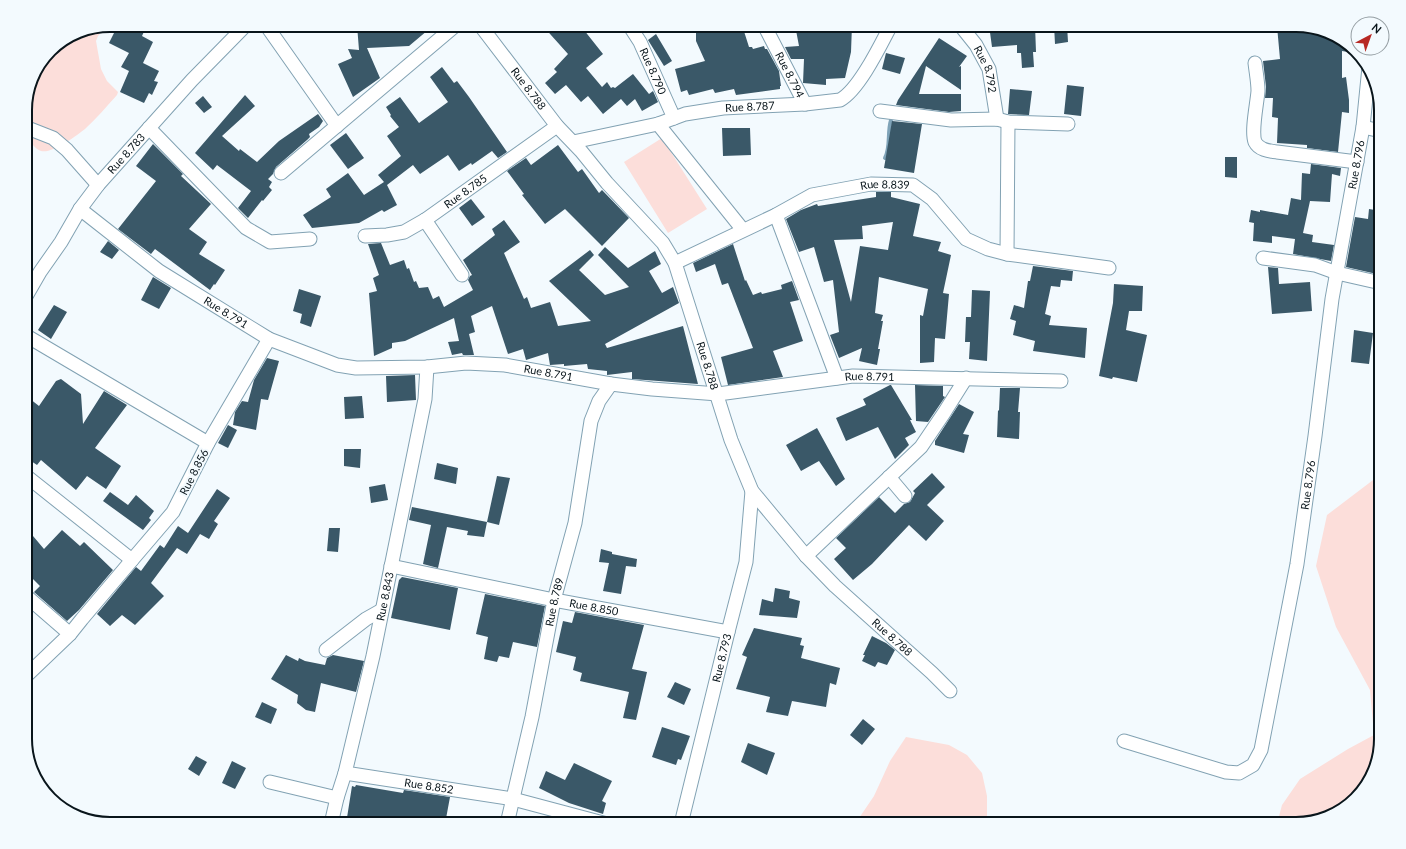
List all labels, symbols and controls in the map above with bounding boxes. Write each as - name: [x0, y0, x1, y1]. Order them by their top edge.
- north arrow: [1350, 16, 1390, 56]
- text: N: [1369, 20, 1384, 36]
- street label: Rue 8.792: [971, 43, 1000, 94]
- street label: Rue 8.790: [637, 45, 670, 97]
- street label: Rue 8.794: [773, 49, 808, 100]
- street label: Rue 8.788: [509, 65, 549, 112]
- street label: Rue 8.787: [725, 98, 775, 114]
- street label: Rue 8.783: [104, 130, 147, 176]
- street label: Rue 8.796: [1345, 139, 1367, 190]
- street label: Rue 8.785: [441, 171, 489, 211]
- street label: Rue 8.839: [859, 177, 910, 192]
- street label: Rue 8.791: [202, 293, 251, 330]
- street label: Rue 8.788: [694, 340, 722, 391]
- street label: Rue 8.791: [523, 361, 574, 383]
- street label: Rue 8.791: [844, 369, 895, 383]
- street label: Rue 8.856: [177, 447, 211, 497]
- street label: Rue 8.796: [1298, 459, 1318, 510]
- street label: Rue 8.843: [373, 571, 396, 622]
- street label: Rue 8.789: [542, 576, 566, 627]
- street label: Rue 8.850: [568, 596, 620, 618]
- street label: Rue 8.788: [870, 615, 915, 658]
- street label: Rue 8.793: [709, 632, 733, 683]
- street label: Rue 8.852: [404, 775, 455, 796]

